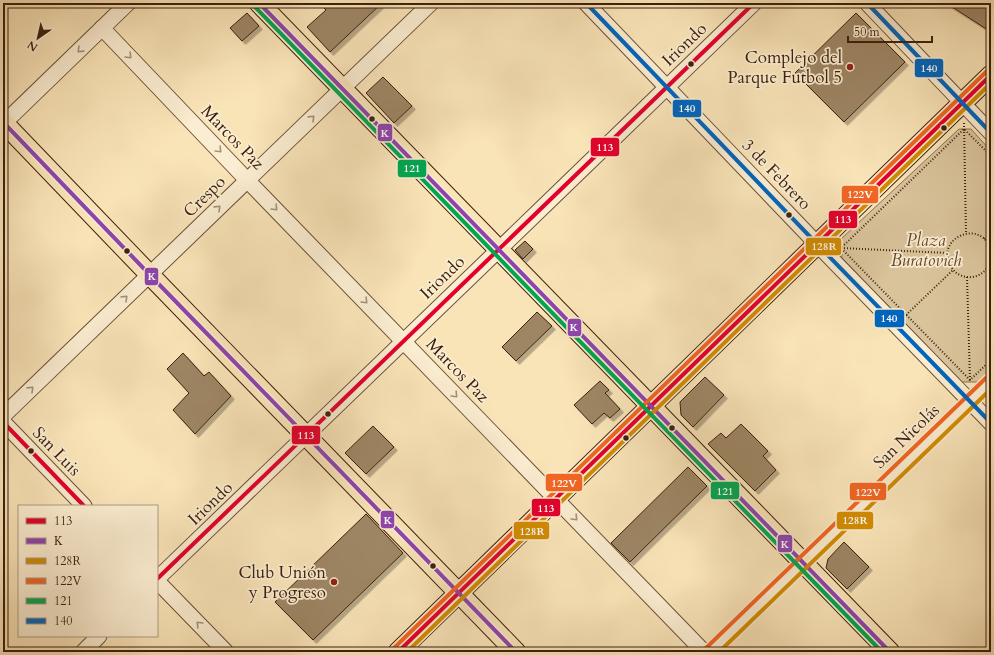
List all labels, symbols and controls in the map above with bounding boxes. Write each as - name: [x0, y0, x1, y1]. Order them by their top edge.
- street label: Iriondo: [657, 17, 712, 71]
- north arrow: [18, 18, 58, 58]
- scale bar: [848, 18, 932, 44]
- text: 50 m: [854, 24, 881, 40]
- text: N: [24, 37, 41, 55]
- one-way arrow: [77, 45, 85, 52]
- place label: Complejo del Parque Futbol 5: [727, 46, 843, 89]
- one-way arrow: [124, 51, 132, 59]
- line badge: 140: [914, 58, 944, 78]
- unlabelled marker: [686, 59, 696, 69]
- text: 140: [921, 61, 938, 76]
- marker: Complejo del Parque Futbol 5: [845, 62, 855, 72]
- line badge: 140: [672, 99, 702, 118]
- street label: Marcos Paz: [196, 100, 270, 175]
- text: 140: [679, 101, 696, 116]
- unlabelled marker: [367, 114, 377, 124]
- one-way arrow: [307, 115, 315, 123]
- line badge: K: [377, 123, 393, 142]
- unlabelled marker: [939, 123, 949, 133]
- text: K: [381, 126, 390, 141]
- street label: 3 de Febrero: [737, 134, 816, 215]
- line badge: 113: [590, 137, 620, 157]
- text: 113: [597, 140, 614, 155]
- one-way arrow: [214, 145, 222, 153]
- line badge: 121: [397, 159, 427, 178]
- text: 121: [404, 161, 420, 176]
- street label: Crespo: [178, 170, 231, 222]
- line badge: 122V: [841, 185, 879, 204]
- text: 122V: [847, 187, 873, 202]
- one-way arrow: [270, 203, 277, 211]
- one-way arrow: [213, 205, 221, 213]
- unlabelled marker: [784, 210, 794, 220]
- line badge: 113: [828, 210, 858, 229]
- text: 113: [835, 212, 852, 227]
- park label: Plaza Buratovich: [891, 229, 961, 272]
- line badge: 128R: [805, 237, 842, 256]
- text: 128R: [811, 239, 837, 254]
- unlabelled marker: [122, 246, 132, 256]
- street label: Iriondo: [415, 250, 470, 304]
- line badge: K: [144, 267, 159, 286]
- text: K: [148, 269, 157, 284]
- one-way arrow: [120, 295, 128, 303]
- one-way arrow: [360, 296, 368, 304]
- line badge: 140: [874, 309, 905, 328]
- text: 140: [881, 311, 898, 326]
- line badge: K: [567, 318, 582, 337]
- text: K: [570, 320, 579, 335]
- street label: Marcos Paz: [421, 333, 495, 408]
- one-way arrow: [26, 386, 34, 393]
- one-way arrow: [450, 390, 458, 398]
- street label: San Nicolás: [868, 399, 945, 474]
- unlabelled marker: [323, 409, 333, 419]
- street label: San Luis: [27, 422, 86, 481]
- unlabelled marker: [667, 423, 677, 433]
- line badge: 113: [291, 425, 321, 445]
- text: 113: [298, 428, 315, 443]
- unlabelled marker: [621, 433, 631, 443]
- unlabelled marker: [26, 446, 36, 456]
- line badge: 122V: [545, 473, 583, 492]
- street label: Iriondo: [183, 476, 238, 530]
- text: 122V: [551, 476, 577, 491]
- line badge: 121: [710, 481, 740, 500]
- line badge: 122V: [849, 482, 887, 501]
- text: 121: [717, 484, 733, 499]
- text: 122V: [855, 485, 881, 500]
- line badge: 113: [531, 498, 561, 517]
- text: 113: [538, 501, 555, 516]
- legend: [18, 505, 158, 637]
- line badge: K: [380, 510, 395, 529]
- line badge: 128R: [836, 511, 874, 530]
- text: 113: [54, 513, 72, 529]
- text: K: [384, 513, 393, 528]
- one-way arrow: [570, 513, 578, 521]
- text: 128R: [842, 513, 868, 528]
- line badge: 128R: [513, 521, 550, 540]
- text: 128R: [519, 524, 545, 539]
- text: K: [54, 533, 63, 549]
- line badge: K: [777, 534, 793, 553]
- text: K: [781, 537, 790, 552]
- text: 128R: [54, 553, 81, 569]
- place label: Club Unión y Progreso: [238, 561, 326, 604]
- unlabelled marker: [428, 561, 438, 571]
- text: 122V: [54, 573, 81, 589]
- marker: Club Unión y Progreso: [329, 577, 339, 587]
- text: 121: [54, 593, 72, 609]
- text: 140: [54, 613, 72, 629]
- one-way arrow: [196, 621, 204, 629]

